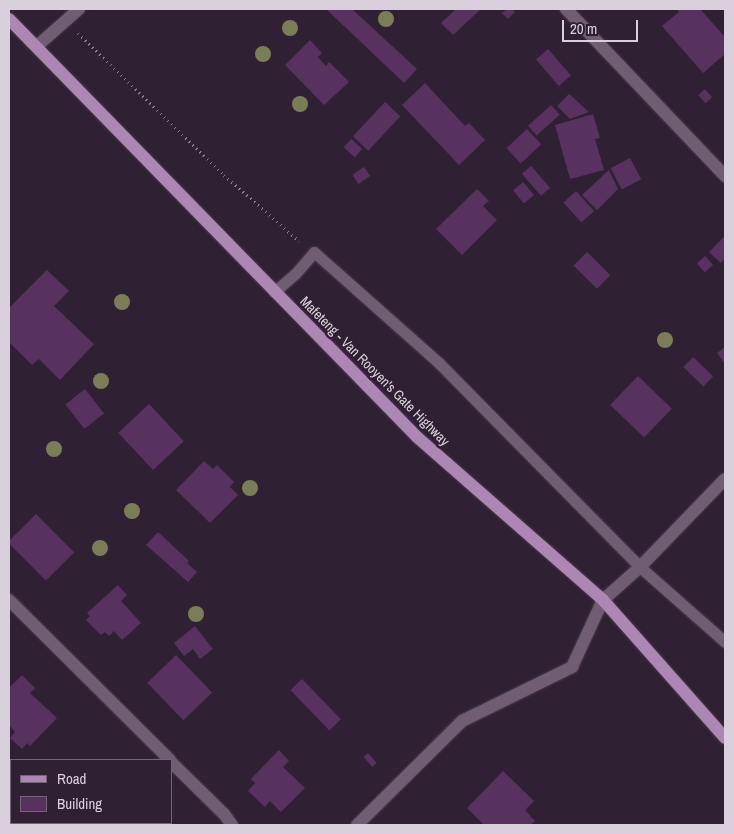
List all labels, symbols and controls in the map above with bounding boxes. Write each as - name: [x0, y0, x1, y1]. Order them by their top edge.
- scale bar: [564, 10, 640, 42]
- text: 20 m: [570, 18, 597, 39]
- street label: Mafeteng - Van Rooyen's Gate Highway: [297, 293, 453, 449]
- legend: [10, 759, 172, 824]
- text: Road: [57, 768, 86, 789]
- text: Building: [57, 793, 102, 814]

